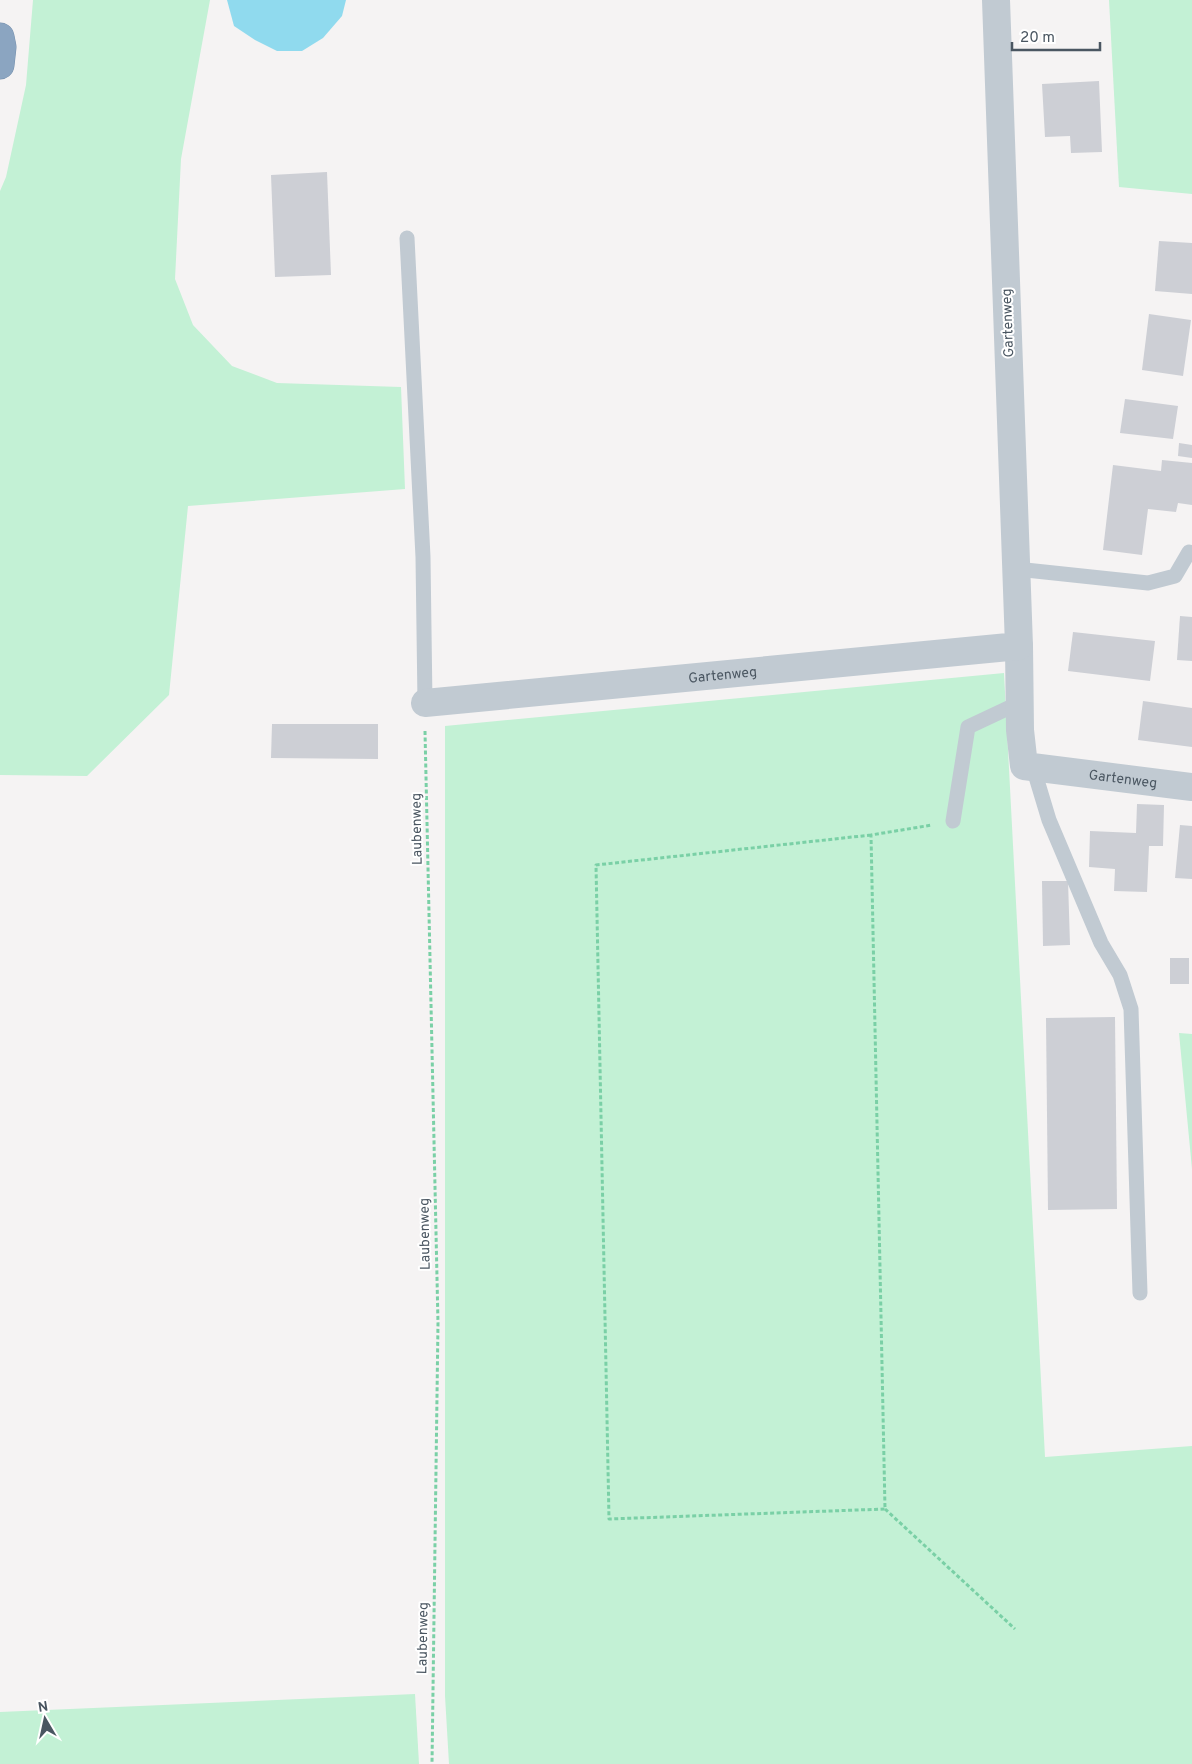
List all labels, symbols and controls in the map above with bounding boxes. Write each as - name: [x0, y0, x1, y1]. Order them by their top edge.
- scale bar: [1012, 20, 1100, 52]
- text: 20 m: [1020, 29, 1055, 48]
- street label: Gartenweg: [999, 288, 1018, 358]
- street label: Gartenweg: [688, 664, 758, 688]
- street label: Gartenweg: [1088, 767, 1158, 793]
- street label: Laubenweg: [408, 793, 427, 865]
- street label: Laubenweg: [416, 1198, 435, 1270]
- street label: Laubenweg: [414, 1602, 433, 1674]
- north arrow: [20, 1694, 70, 1744]
- text: N: [37, 1698, 50, 1717]

